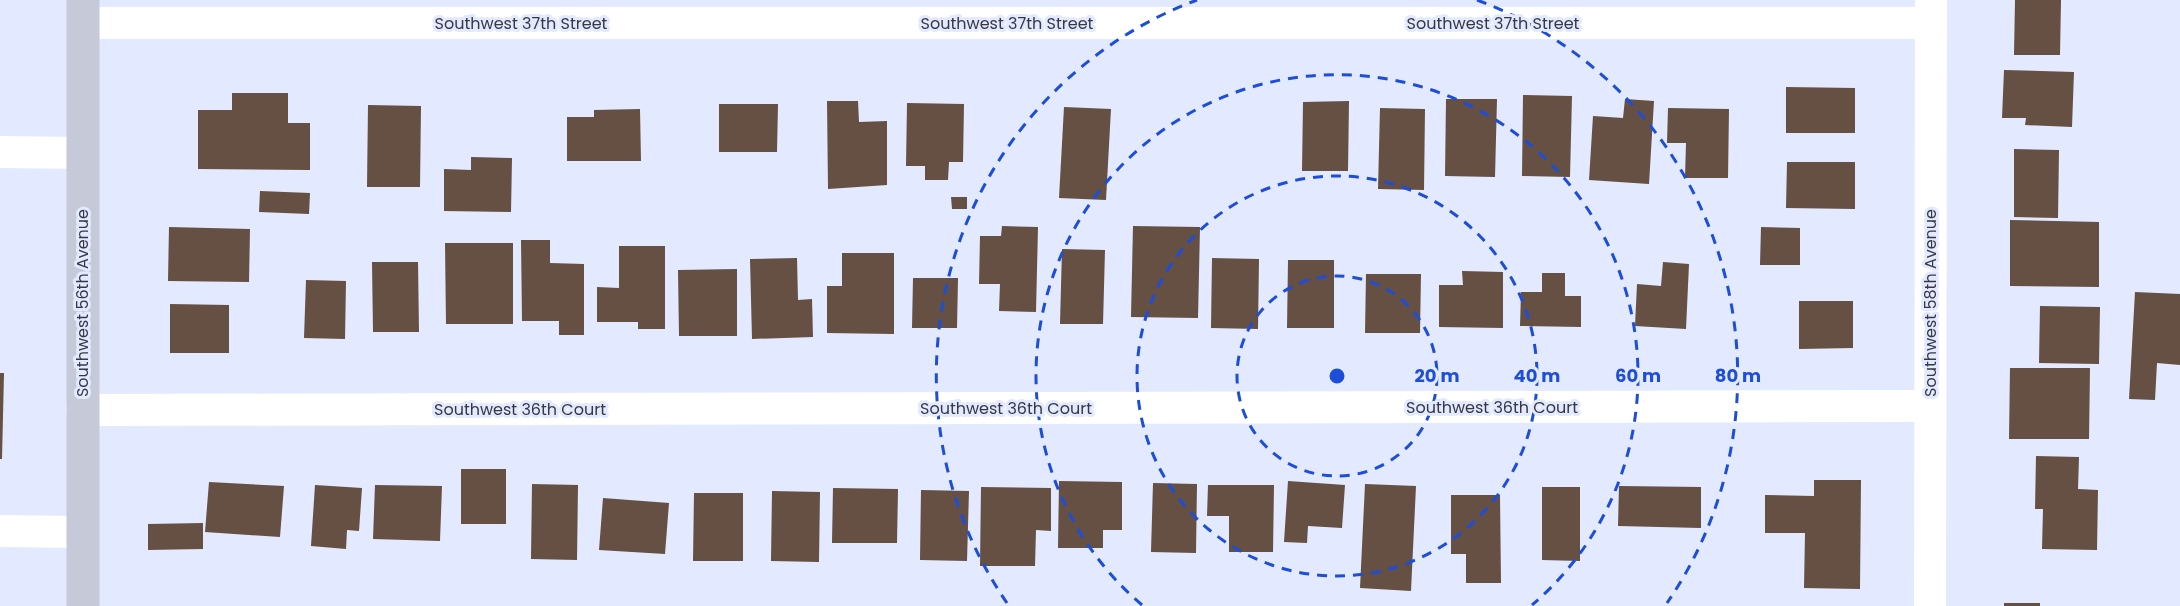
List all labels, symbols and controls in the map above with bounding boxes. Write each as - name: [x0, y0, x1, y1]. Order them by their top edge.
- street label: Southwest 37th Street: [435, 12, 608, 35]
- street label: Southwest 37th Street: [921, 12, 1094, 35]
- street label: Southwest 37th Street: [1407, 12, 1580, 35]
- street label: Southwest 56th Avenue: [71, 209, 94, 397]
- street label: Southwest 58th Avenue: [1919, 209, 1942, 397]
- text: 20 m: [1415, 363, 1459, 388]
- text: 40 m: [1514, 363, 1560, 388]
- text: 60 m: [1615, 363, 1661, 388]
- text: 80 m: [1715, 363, 1761, 388]
- centre of rings: [1327, 366, 1347, 386]
- street label: Southwest 36th Court: [1406, 396, 1578, 419]
- street label: Southwest 36th Court: [920, 397, 1092, 420]
- street label: Southwest 36th Court: [434, 398, 606, 421]

